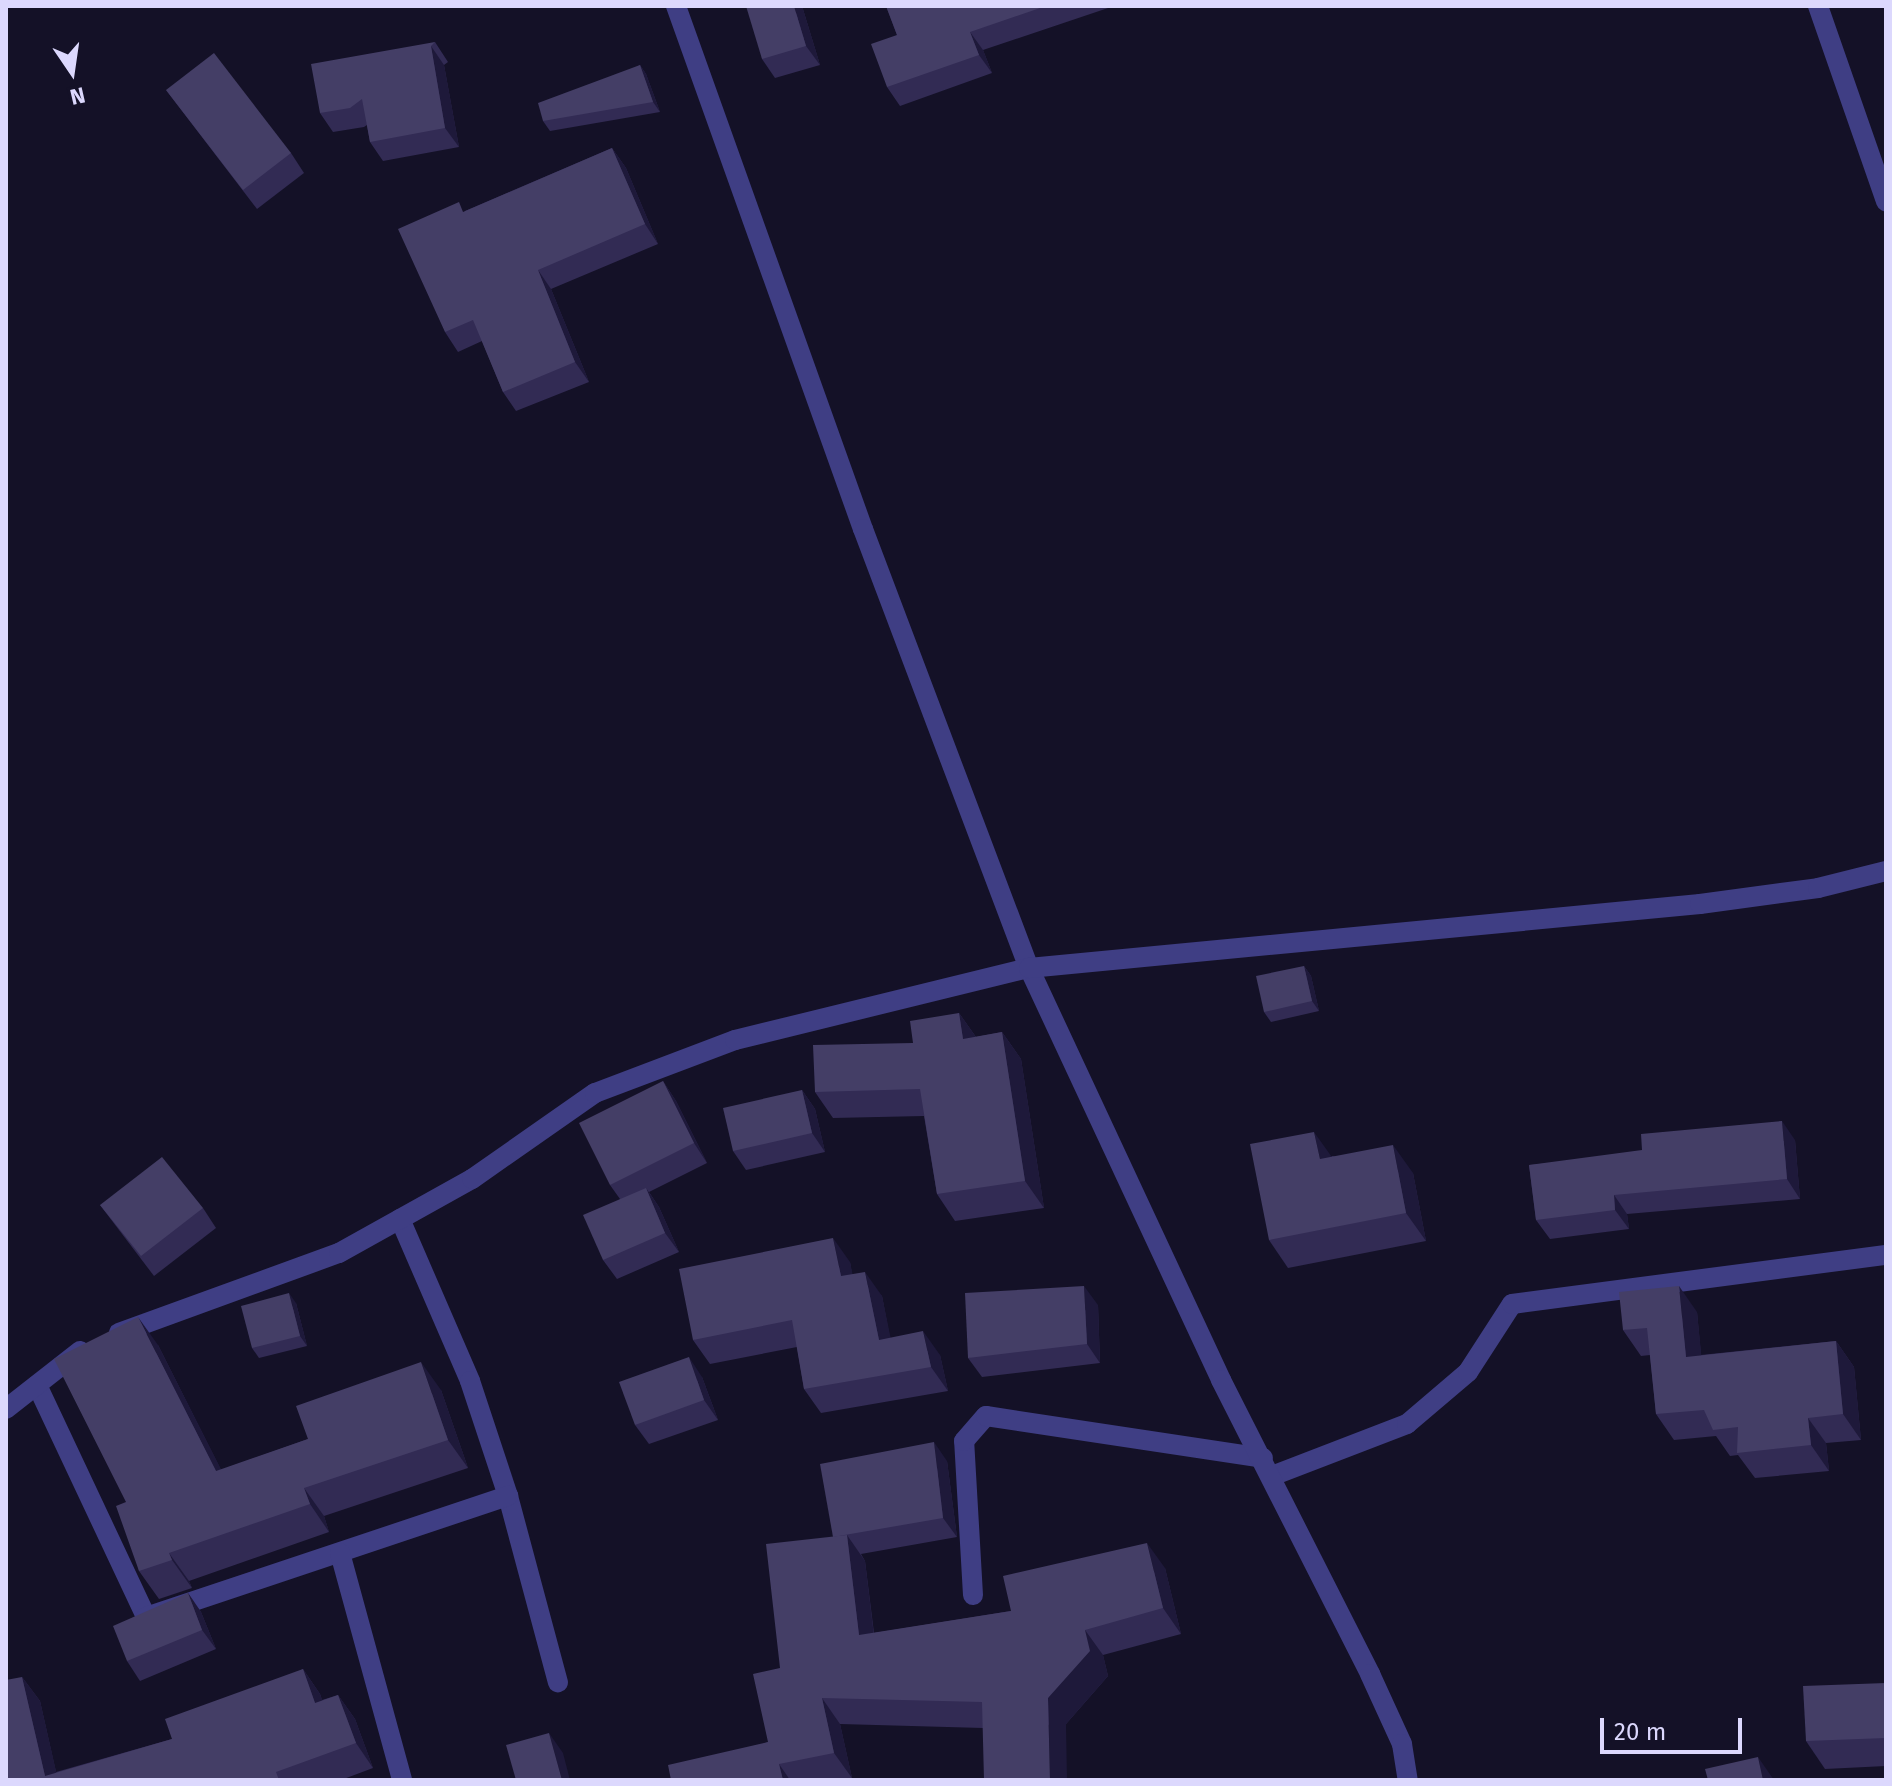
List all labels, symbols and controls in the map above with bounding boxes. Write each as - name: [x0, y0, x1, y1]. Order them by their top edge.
- north arrow: [32, 32, 112, 112]
- text: N: [67, 81, 88, 111]
- scale bar: [1604, 1702, 1746, 1752]
- text: 20 m: [1614, 1718, 1666, 1746]

